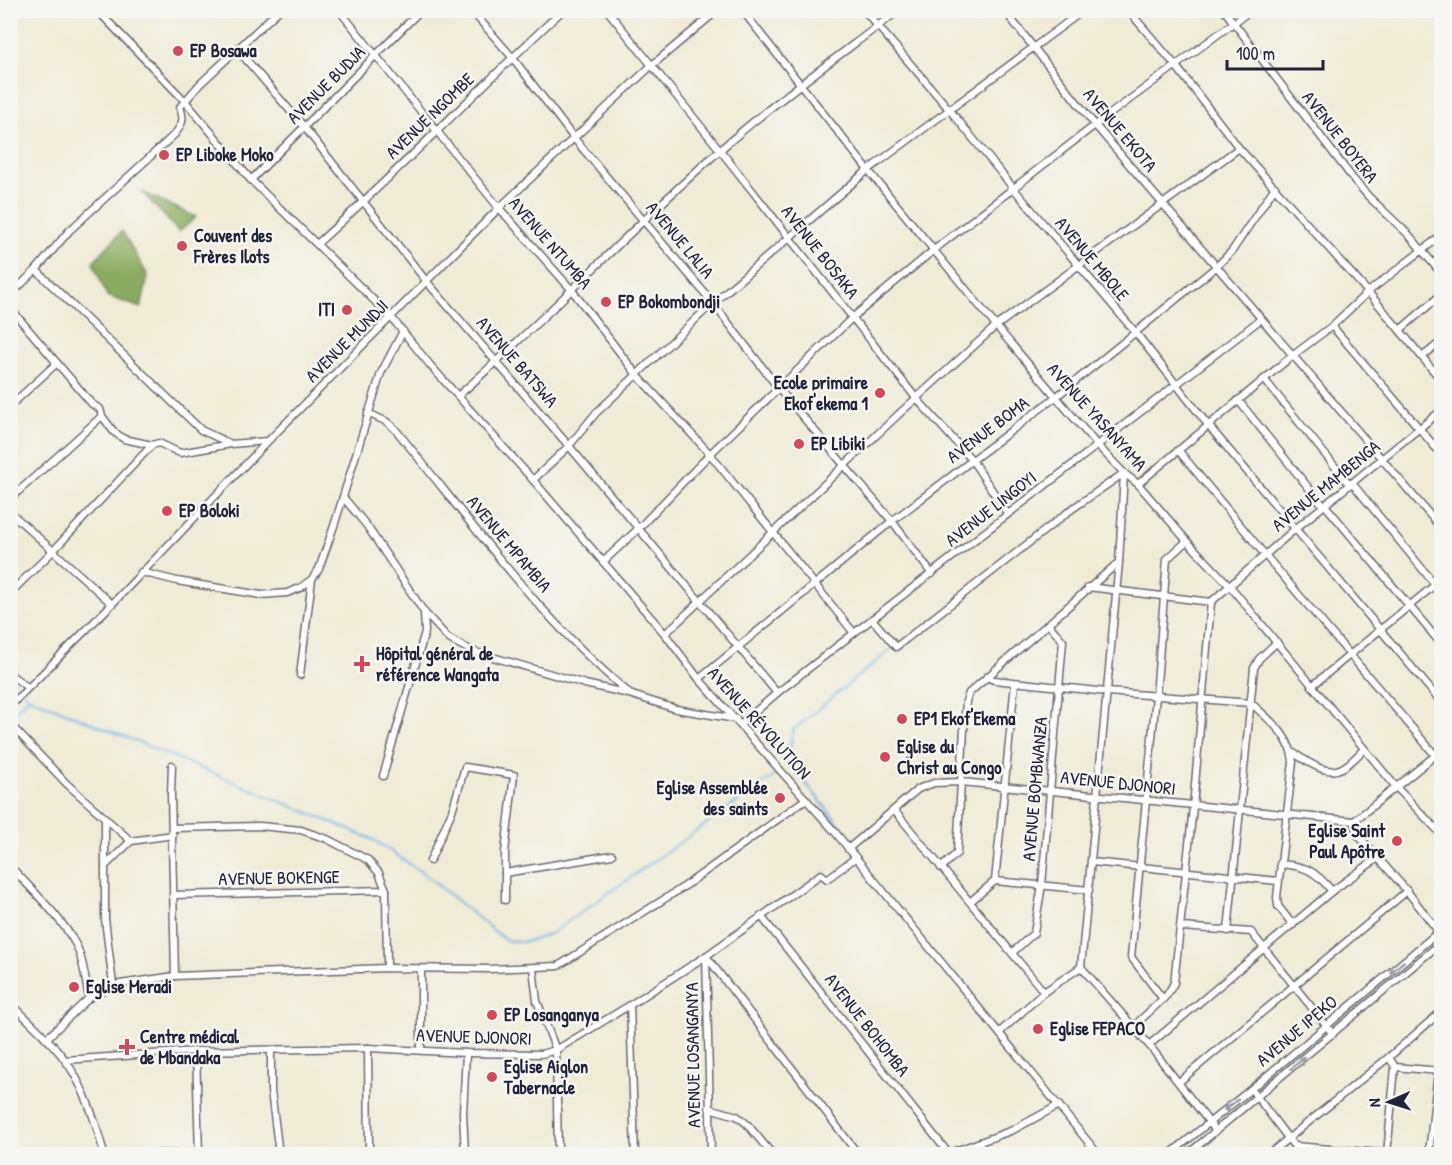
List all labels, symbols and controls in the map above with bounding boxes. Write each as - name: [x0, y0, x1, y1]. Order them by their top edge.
- scale bar: [1227, 33, 1323, 71]
- place label: EP Bosawa: [190, 38, 257, 63]
- street label: AVENUE BUDJA: [281, 40, 371, 129]
- text: 100 m: [1236, 41, 1275, 66]
- marker: EP Bosawa: [171, 44, 185, 58]
- street label: AVENUE NGOMBE: [380, 67, 480, 164]
- street label: AVENUE EKOTA: [1078, 82, 1163, 177]
- street label: AVENUE BOYERA: [1297, 85, 1384, 188]
- place label: EP Liboke Moko: [176, 142, 274, 167]
- marker: EP Liboke Moko: [157, 148, 171, 162]
- street label: AVENUE NTUMBA: [503, 191, 598, 294]
- street label: AVENUE LALIA: [641, 196, 720, 284]
- street label: AVENUE BOSAKA: [776, 200, 865, 304]
- street label: AVENUE MBOLE: [1050, 211, 1135, 306]
- place label: Couvent des Frères Ilots: [193, 223, 272, 269]
- marker: Couvent des Frères Ilots: [175, 239, 189, 253]
- place label: EP Bokombondji: [618, 289, 720, 314]
- street label: AVENUE MUNDJI: [300, 294, 394, 388]
- marker: EP Bokombondji: [599, 295, 613, 309]
- place label: ITI: [318, 297, 335, 322]
- marker: ITI: [340, 303, 354, 317]
- street label: AVENUE BATSWA: [471, 311, 564, 413]
- street label: AVENUE YASANYAMA: [1042, 357, 1153, 476]
- place label: Ecole primaire Ekof'ekema 1: [774, 370, 869, 416]
- marker: Ecole primaire Ekof'ekema 1: [873, 386, 887, 400]
- street label: AVENUE BOMA: [941, 390, 1034, 469]
- place label: EP Libiki: [811, 431, 865, 456]
- street label: AVENUE MAMBENGA: [1266, 434, 1385, 537]
- marker: EP Libiki: [792, 437, 806, 451]
- street label: AVENUE LINGOYI: [940, 465, 1042, 552]
- street label: AVENUE MPAMBIA: [461, 490, 557, 598]
- place label: EP Boloki: [179, 498, 240, 523]
- marker: EP Boloki: [160, 504, 174, 518]
- place label: Hôpital général de référence Wangata: [376, 641, 500, 688]
- marker: Hôpital général de référence Wangata: [353, 655, 371, 673]
- street label: AVENUE RÉVOLUTION: [702, 661, 817, 784]
- place label: EP1 Ekof'Ekema: [914, 706, 1016, 731]
- marker: EP1 Ekof'Ekema: [895, 712, 909, 726]
- street label: AVENUE BOMBWANZA: [1016, 716, 1053, 862]
- place label: Eglise du Christ au Congo: [897, 734, 1002, 781]
- marker: Eglise du Christ au Congo: [878, 750, 892, 764]
- street label: AVENUE DJONORI: [1059, 764, 1177, 801]
- place label: Eglise Assemblée des saints: [656, 775, 769, 821]
- marker: Eglise Assemblée des saints: [773, 791, 787, 805]
- place label: Eglise Saint Paul Apôtre: [1308, 818, 1386, 865]
- marker: Eglise Saint Paul Apôtre: [1390, 834, 1404, 848]
- street label: AVENUE BOKENGE: [218, 864, 340, 891]
- one-way arrow: [1390, 960, 1405, 974]
- street label: AVENUE BOHOMBA: [819, 968, 916, 1082]
- place label: Eglise Meradi: [86, 974, 172, 1000]
- marker: Eglise Meradi: [67, 980, 81, 994]
- street label: AVENUE LOSANGANYA: [679, 982, 706, 1128]
- street label: AVENUE IPEKO: [1251, 989, 1343, 1072]
- place label: EP Losanganya: [504, 1002, 600, 1028]
- marker: EP Losanganya: [485, 1008, 499, 1022]
- place label: Eglise FEPACO: [1050, 1016, 1145, 1042]
- street label: AVENUE DJONORI: [416, 1022, 532, 1051]
- marker: Eglise FEPACO: [1031, 1022, 1045, 1036]
- place label: Centre médical de Mbandaka: [140, 1024, 240, 1070]
- marker: Centre médical de Mbandaka: [118, 1038, 136, 1056]
- place label: Eglise Aiglon Tabernacle: [503, 1054, 588, 1100]
- one-way arrow: [1290, 1057, 1306, 1070]
- marker: Eglise Aiglon Tabernacle: [485, 1070, 499, 1084]
- north arrow: [1359, 1072, 1419, 1132]
- text: N: [1363, 1097, 1385, 1108]
- one-way arrow: [1223, 1099, 1239, 1112]

